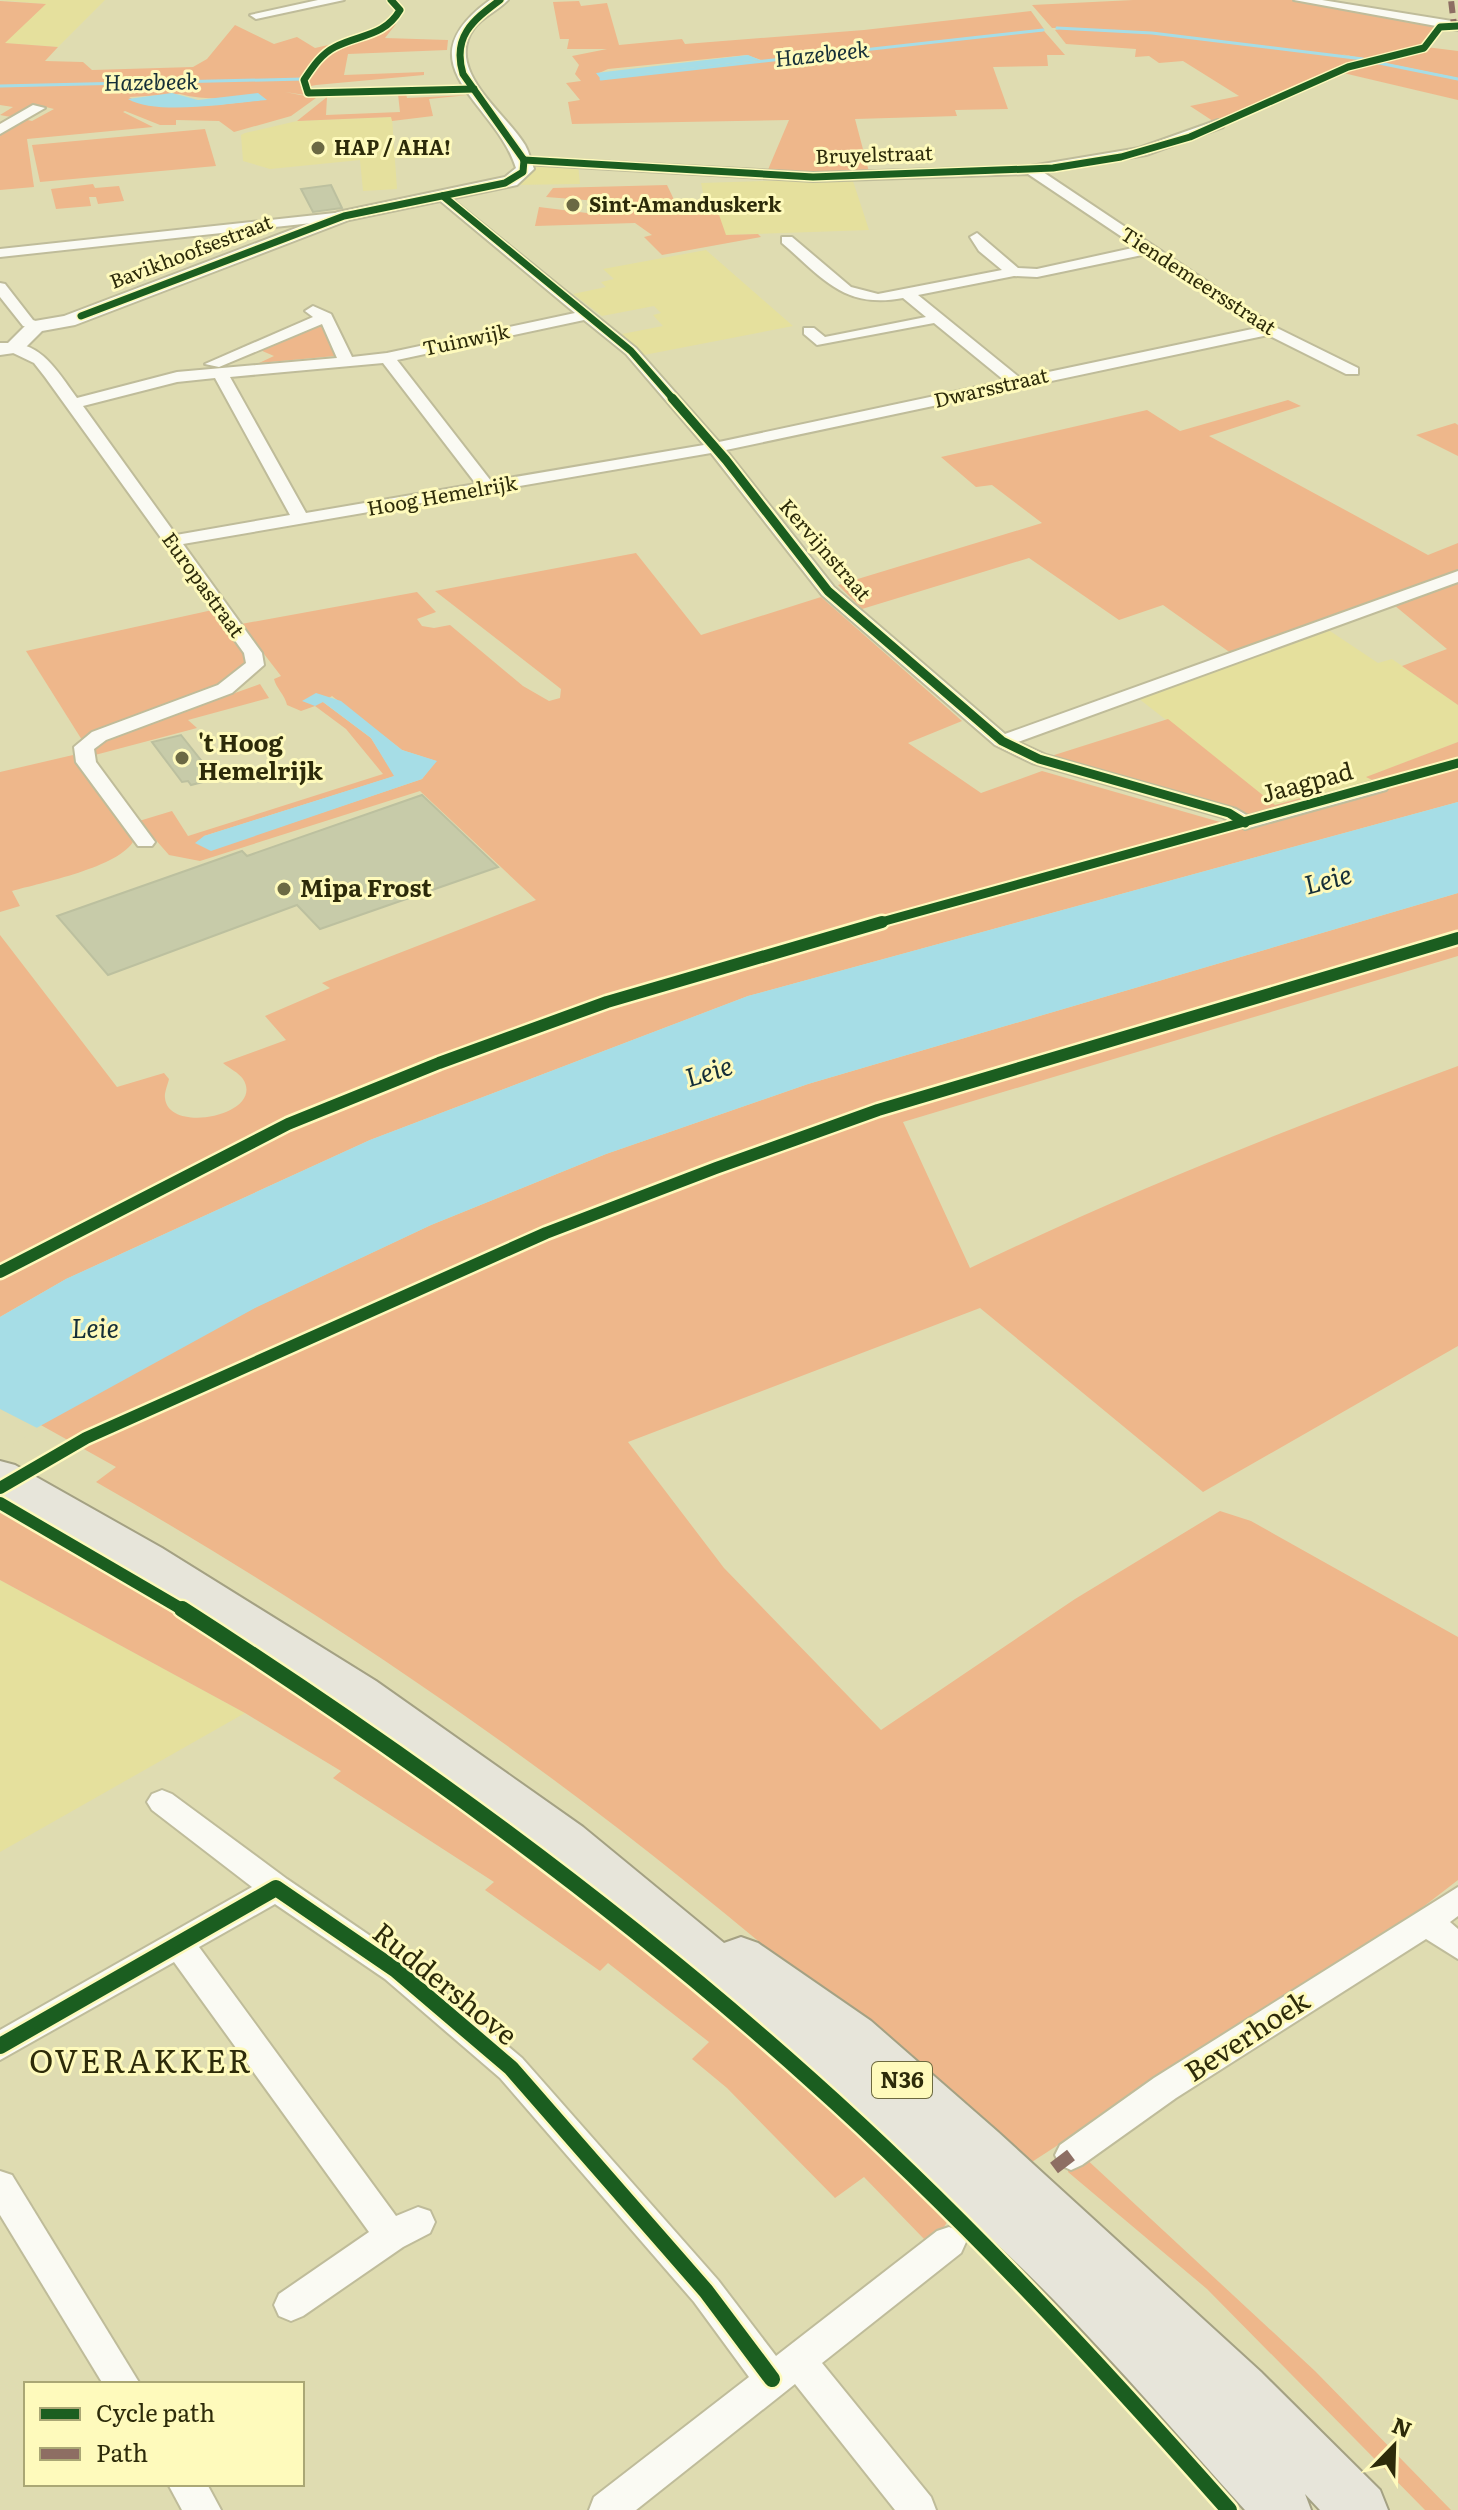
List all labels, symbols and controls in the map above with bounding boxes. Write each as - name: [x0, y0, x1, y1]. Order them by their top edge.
- water label: Hazebeek: [773, 31, 871, 74]
- water label: Hazebeek: [103, 63, 199, 98]
- place label: HAP / AHA!: [334, 131, 451, 161]
- street label: Bruyelstraat: [815, 136, 933, 170]
- marker: HAP / AHA!: [309, 139, 327, 157]
- place label: Sint-Amanduskerk: [589, 188, 782, 218]
- marker: Sint-Amanduskerk: [564, 196, 582, 214]
- street label: Bavikhoofsestraat: [105, 205, 276, 295]
- street label: Tiendemeersstraat: [1115, 218, 1283, 341]
- street label: Tuinwijk: [419, 314, 513, 362]
- street label: Dwarsstraat: [930, 358, 1051, 414]
- street label: Hoog Hemelrijk: [364, 466, 520, 522]
- street label: Kervijnstraat: [774, 491, 880, 606]
- street label: Europastraat: [156, 525, 253, 643]
- place label: 't Hoog Hemelrijk: [198, 724, 324, 787]
- marker: 't Hoog Hemelrijk: [173, 749, 191, 767]
- street label: Jaagpad: [1256, 751, 1357, 810]
- water label: Leie: [1299, 853, 1355, 903]
- place label: Mipa Frost: [300, 869, 432, 904]
- marker: Mipa Frost: [275, 880, 293, 898]
- water label: Leie: [680, 1044, 737, 1095]
- water label: Leie: [71, 1307, 119, 1346]
- street label: Ruddershove: [365, 1911, 528, 2054]
- street label: Beverhoek: [1175, 1978, 1317, 2090]
- district label: OVERAKKER: [29, 2035, 253, 2083]
- road number: N36: [872, 2062, 932, 2098]
- legend: [24, 2382, 304, 2486]
- text: Cycle path: [96, 2394, 215, 2429]
- north arrow: [1354, 2406, 1434, 2486]
- text: N: [1387, 2407, 1417, 2445]
- text: Path: [96, 2434, 148, 2469]

